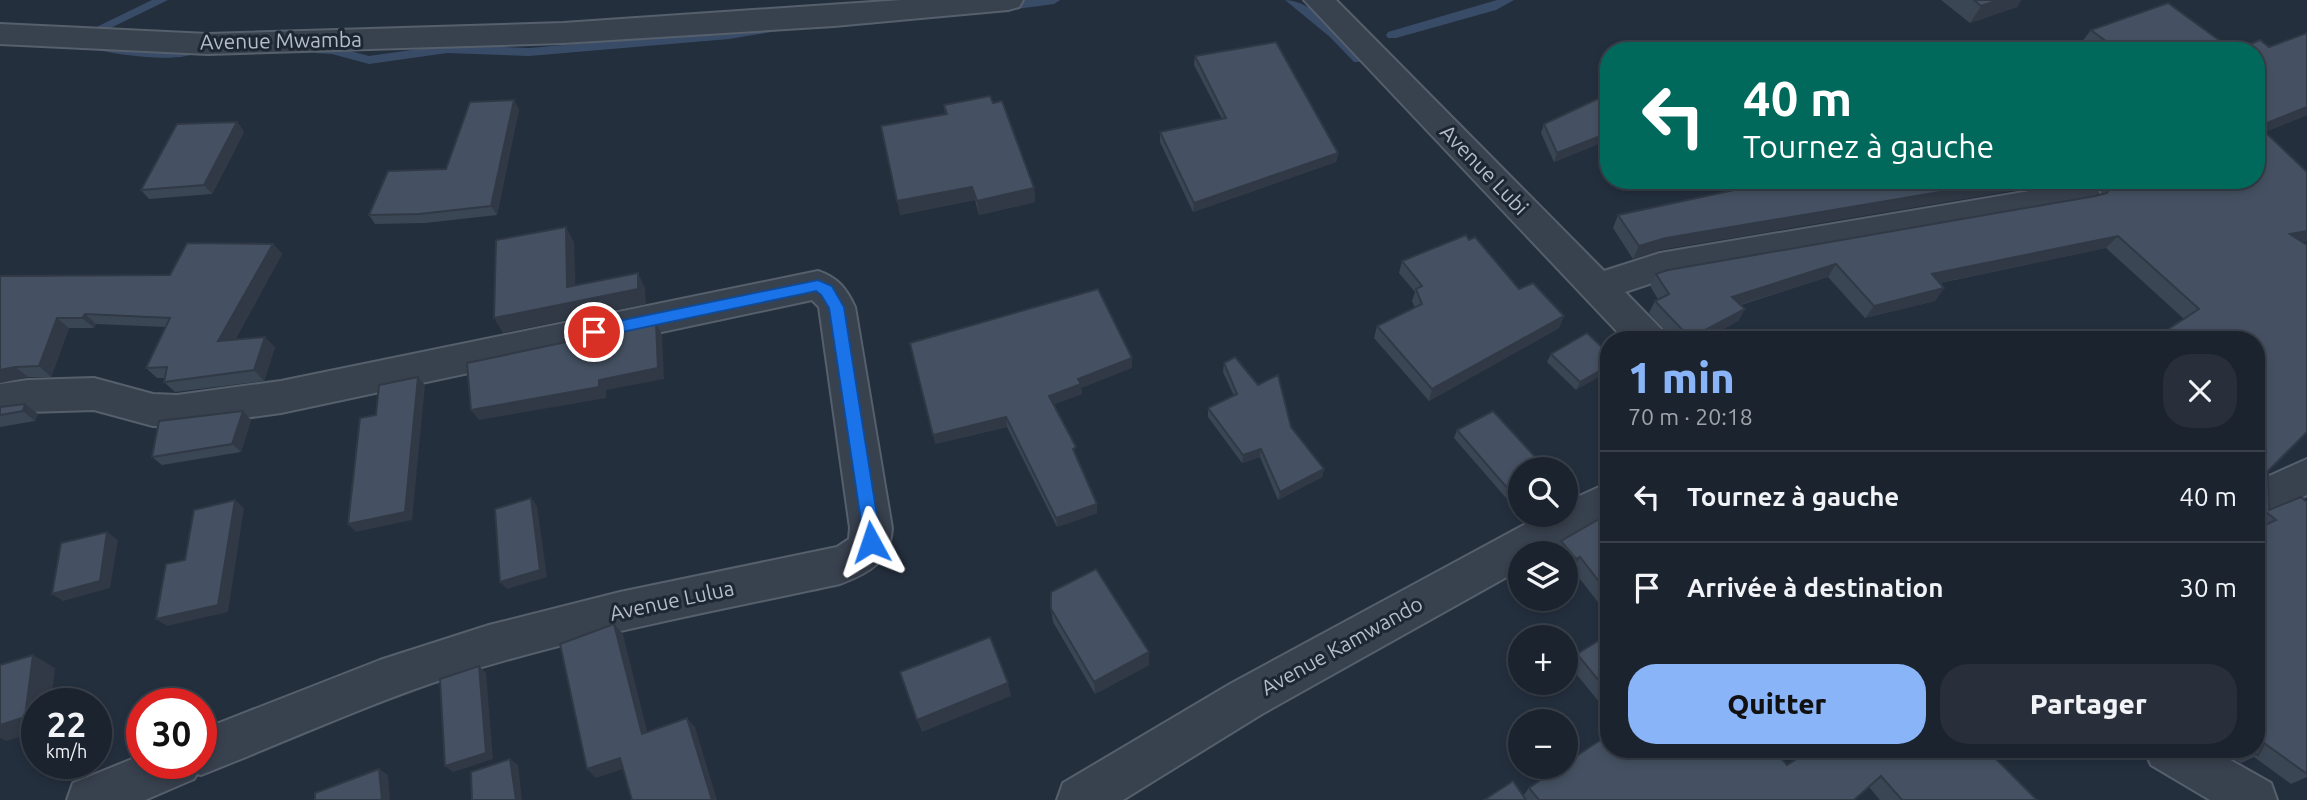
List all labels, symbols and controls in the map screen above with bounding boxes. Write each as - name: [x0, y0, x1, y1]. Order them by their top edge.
- street label: Avenue Mwamba: [200, 27, 362, 53]
- icon: left: [1628, 70, 1719, 161]
- text: 40 m: [1743, 70, 1852, 125]
- street label: Avenue Lubi: [1436, 119, 1534, 219]
- text: Tournez à gauche: [1743, 128, 1994, 164]
- pin: [564, 302, 624, 362]
- icon: arrive: [575, 313, 613, 351]
- text: 1 min: [1628, 354, 1735, 401]
- button: close: [2163, 354, 2237, 428]
- text: 70 m · 20:18: [1628, 404, 1753, 429]
- map controls: [1508, 457, 1578, 779]
- button: search: [1508, 457, 1578, 527]
- icon: left: [1628, 478, 1666, 516]
- text: Tournez à gauche: [1687, 482, 1899, 511]
- text: 40 m: [2179, 482, 2237, 511]
- position arrow: [834, 505, 908, 579]
- button: layers: [1508, 541, 1578, 611]
- icon: arrive: [1628, 569, 1666, 607]
- text: Arrivée à destination: [1687, 573, 1943, 602]
- text: 30 m: [2179, 573, 2237, 602]
- street label: Avenue Lulua: [607, 575, 736, 625]
- street label: Avenue Kamwando: [1257, 591, 1426, 699]
- button: +: [1508, 625, 1578, 695]
- button: Quitter: [1628, 664, 1926, 744]
- button: Partager: [1940, 664, 2237, 744]
- speed limit sign: 30: [126, 688, 217, 779]
- text: 22: [47, 704, 86, 744]
- button: −: [1508, 709, 1578, 779]
- text: km/h: [46, 741, 87, 761]

